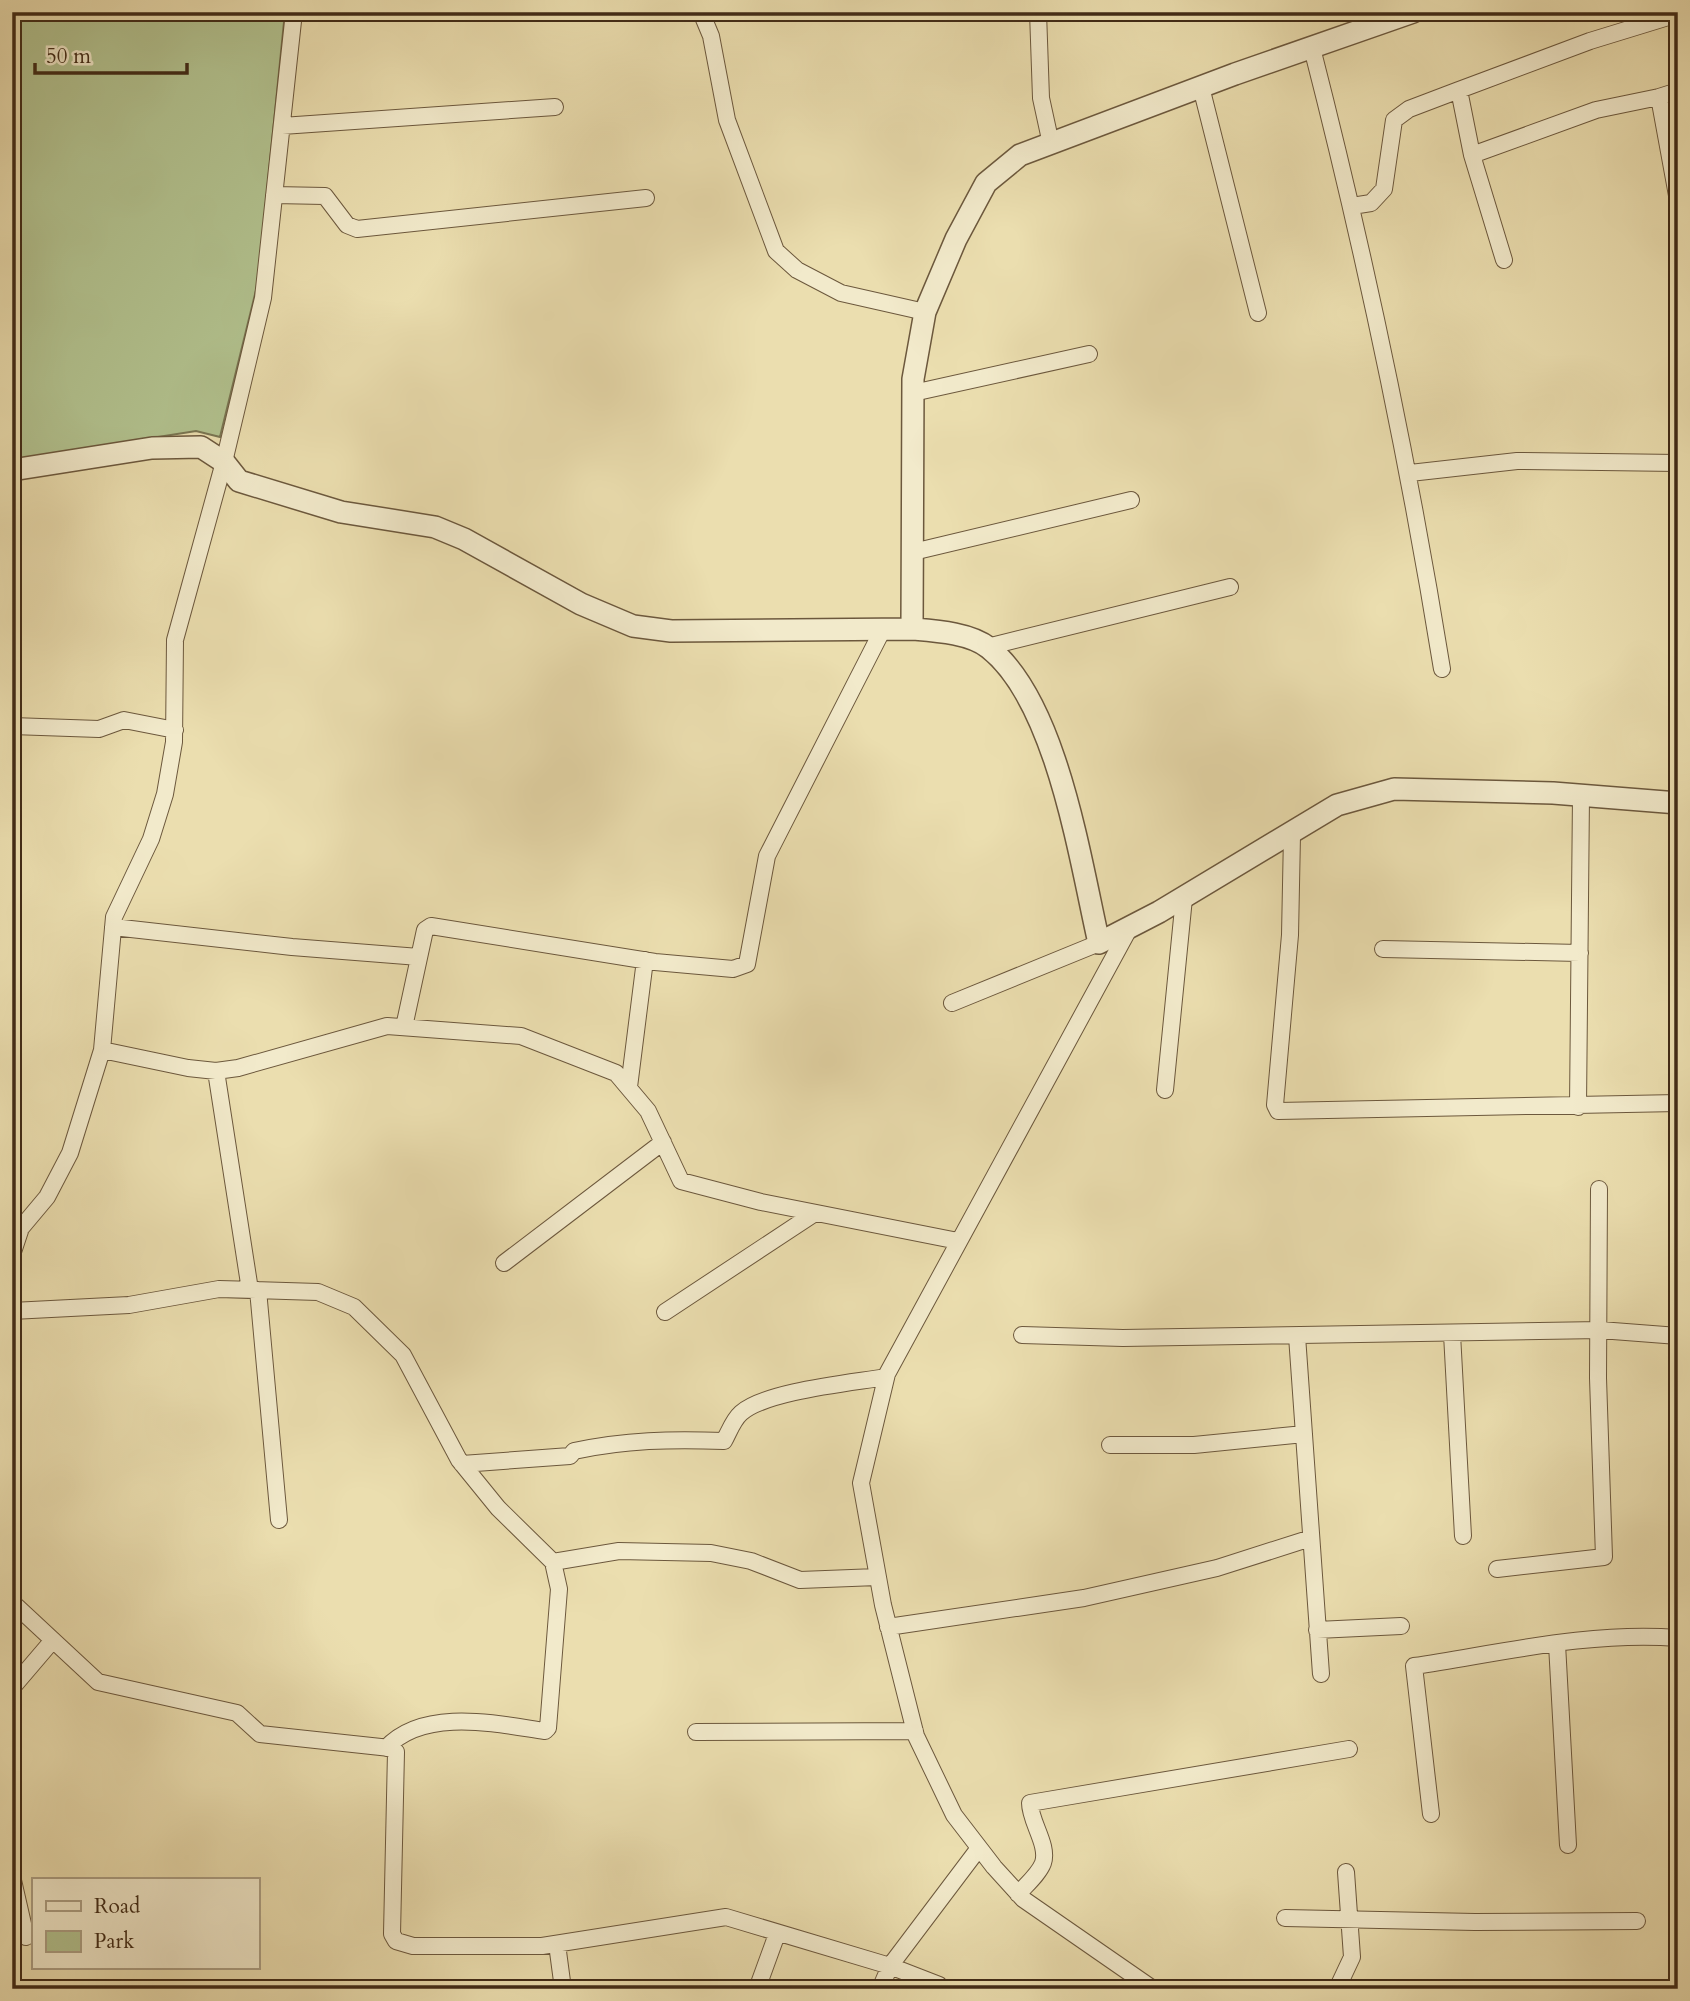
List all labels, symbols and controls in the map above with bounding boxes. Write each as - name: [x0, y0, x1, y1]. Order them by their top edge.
- scale bar: [35, 32, 187, 76]
- text: 50 m: [46, 42, 91, 71]
- legend: [32, 1878, 259, 1969]
- text: Road: [94, 1892, 140, 1921]
- text: Park: [94, 1927, 135, 1956]

